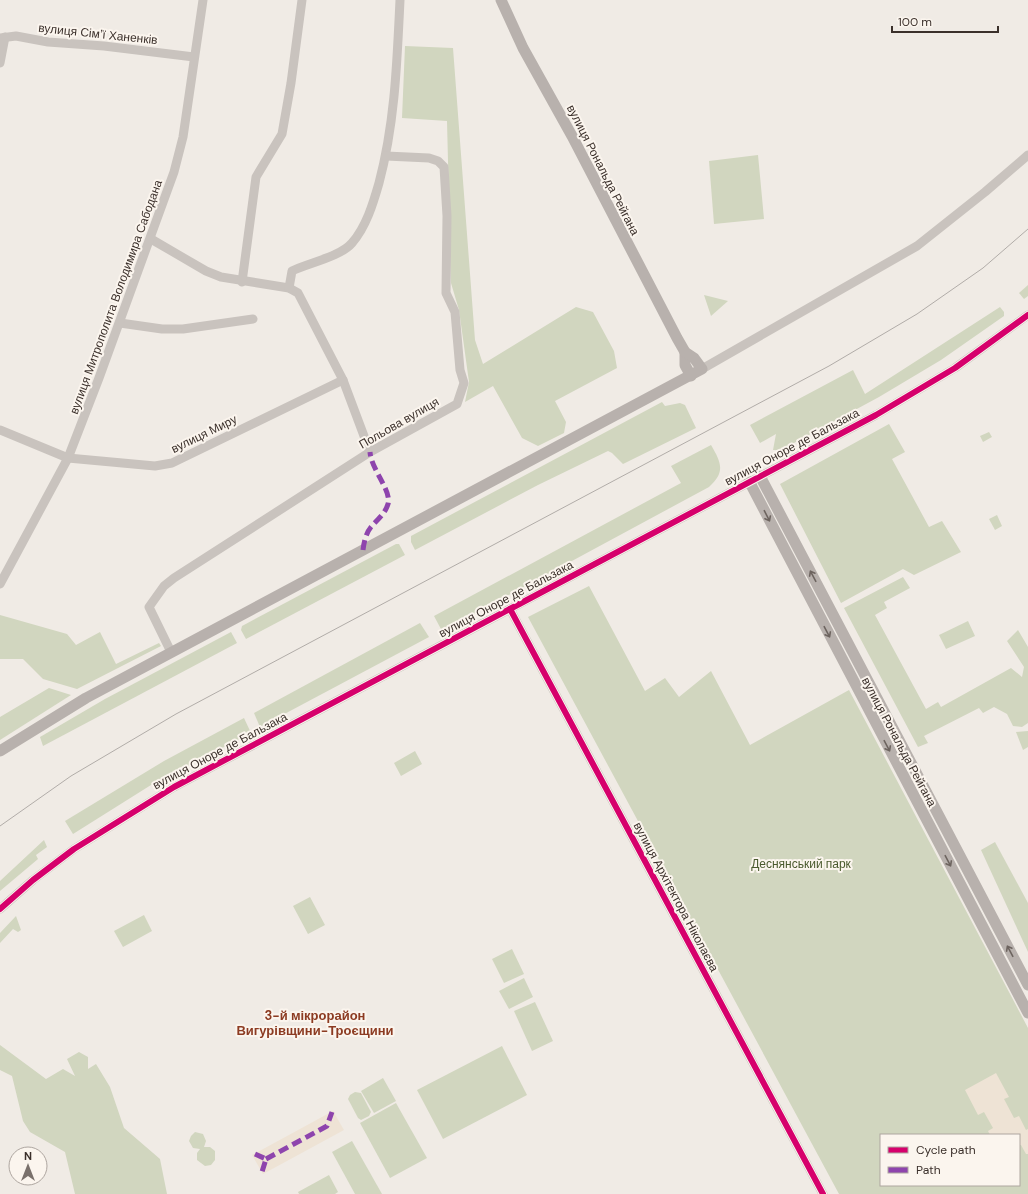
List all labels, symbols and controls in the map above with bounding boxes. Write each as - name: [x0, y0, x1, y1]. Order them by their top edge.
- scale bar: [892, 8, 998, 34]
- text: 100 m: [898, 14, 932, 30]
- street label: вулиця Сімʼї Ханенків: [38, 20, 158, 48]
- street label: вулиця Рональда Рейгана: [563, 102, 643, 238]
- street label: вулиця Митрополита Володимира Сабодана: [66, 177, 166, 416]
- street label: Польова вулиця: [356, 394, 442, 452]
- street label: вулиця Оноре де Бальзака: [722, 404, 862, 489]
- street label: вулиця Миру: [168, 411, 240, 457]
- one-way arrow: [764, 510, 771, 522]
- street label: вулиця Оноре де Бальзака: [436, 556, 576, 641]
- one-way arrow: [808, 570, 816, 582]
- one-way arrow: [823, 625, 831, 637]
- street label: вулиця Рональда Рейгана: [858, 674, 940, 810]
- street label: вулиця Оноре де Бальзака: [150, 708, 290, 793]
- one-way arrow: [884, 740, 892, 752]
- street label: вулиця Архітектора Ніколаєва: [630, 819, 722, 975]
- one-way arrow: [945, 855, 952, 867]
- park label: Деснянський парк: [751, 856, 852, 872]
- one-way arrow: [1006, 945, 1013, 957]
- district label: 3-й мікрорайон Вигурівщини-Троєщини: [236, 1007, 394, 1039]
- legend: [880, 1134, 1020, 1186]
- text: Cycle path: [916, 1142, 976, 1158]
- north arrow: [8, 1146, 48, 1186]
- text: N: [24, 1149, 32, 1163]
- text: Path: [916, 1162, 941, 1178]

